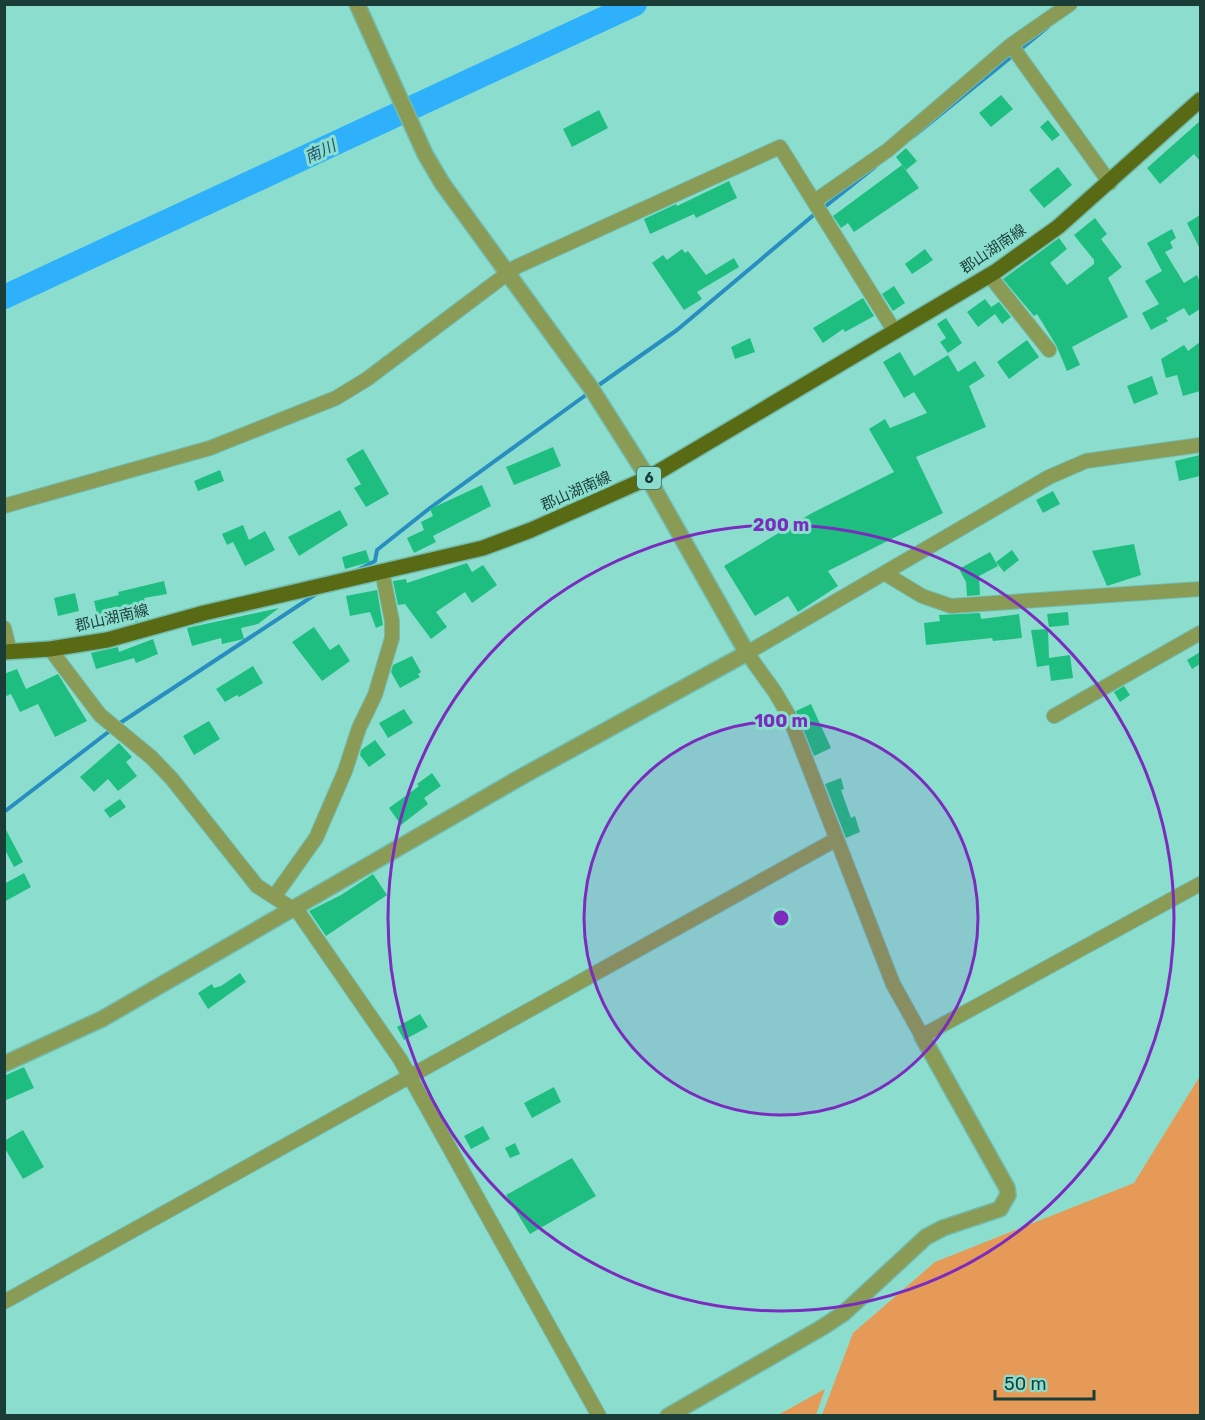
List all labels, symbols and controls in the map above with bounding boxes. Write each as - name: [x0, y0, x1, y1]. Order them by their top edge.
- water label: 南川: [302, 135, 341, 167]
- street label: 郡山湖南線: [957, 221, 1029, 277]
- road number: 6: [637, 467, 661, 489]
- street label: 郡山湖南線: [538, 468, 614, 514]
- text: 200 m: [753, 514, 809, 536]
- street label: 郡山湖南線: [73, 601, 151, 635]
- text: 100 m: [754, 710, 808, 732]
- centre of rings: [771, 908, 791, 928]
- scale bar: [995, 1363, 1094, 1401]
- text: 50 m: [1004, 1373, 1047, 1395]

